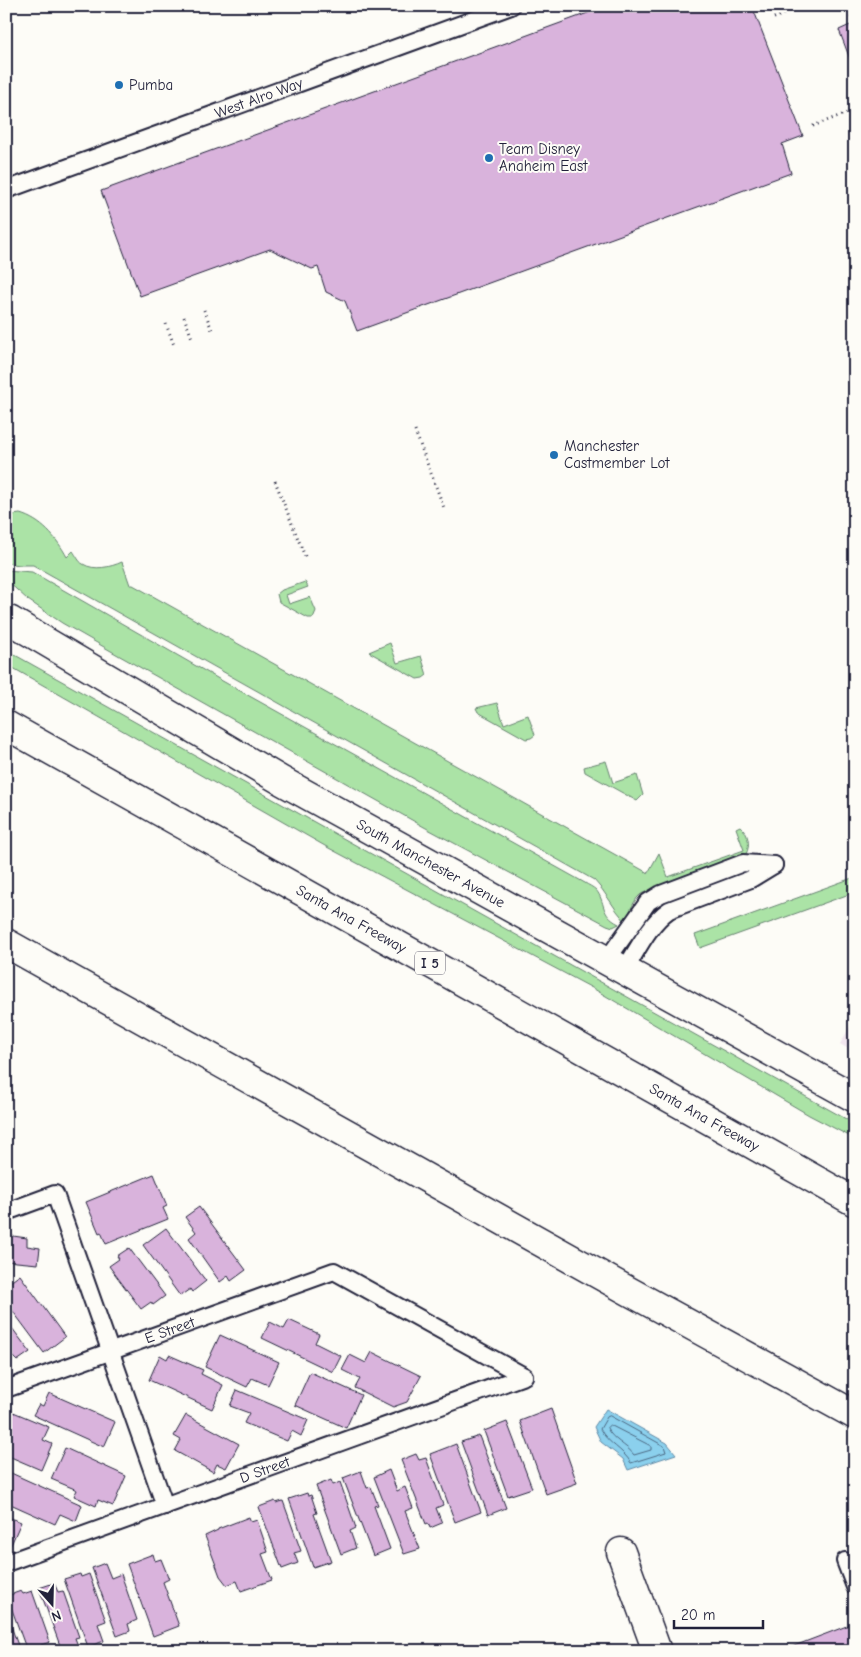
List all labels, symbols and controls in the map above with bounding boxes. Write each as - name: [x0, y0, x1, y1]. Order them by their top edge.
- street label: West Alro Way: [212, 74, 305, 122]
- place label: Pumba: [129, 76, 173, 94]
- marker: Pumba: [113, 79, 125, 91]
- place label: Team Disney Anaheim East: [499, 140, 588, 175]
- marker: Team Disney Anaheim East: [483, 152, 495, 164]
- place label: Manchester Castmember Lot: [564, 437, 670, 472]
- marker: Manchester Castmember Lot: [548, 449, 560, 461]
- street label: South Manchester Avenue: [353, 815, 509, 912]
- street label: Santa Ana Freeway: [293, 881, 410, 957]
- road number: I 5: [415, 951, 445, 974]
- street label: Santa Ana Freeway: [646, 1079, 763, 1156]
- street label: E Street: [142, 1313, 198, 1347]
- street label: D Street: [237, 1452, 293, 1487]
- north arrow: [28, 1580, 78, 1630]
- scale bar: [674, 1597, 762, 1629]
- text: N: [49, 1606, 63, 1625]
- text: 20 m: [681, 1606, 715, 1624]

